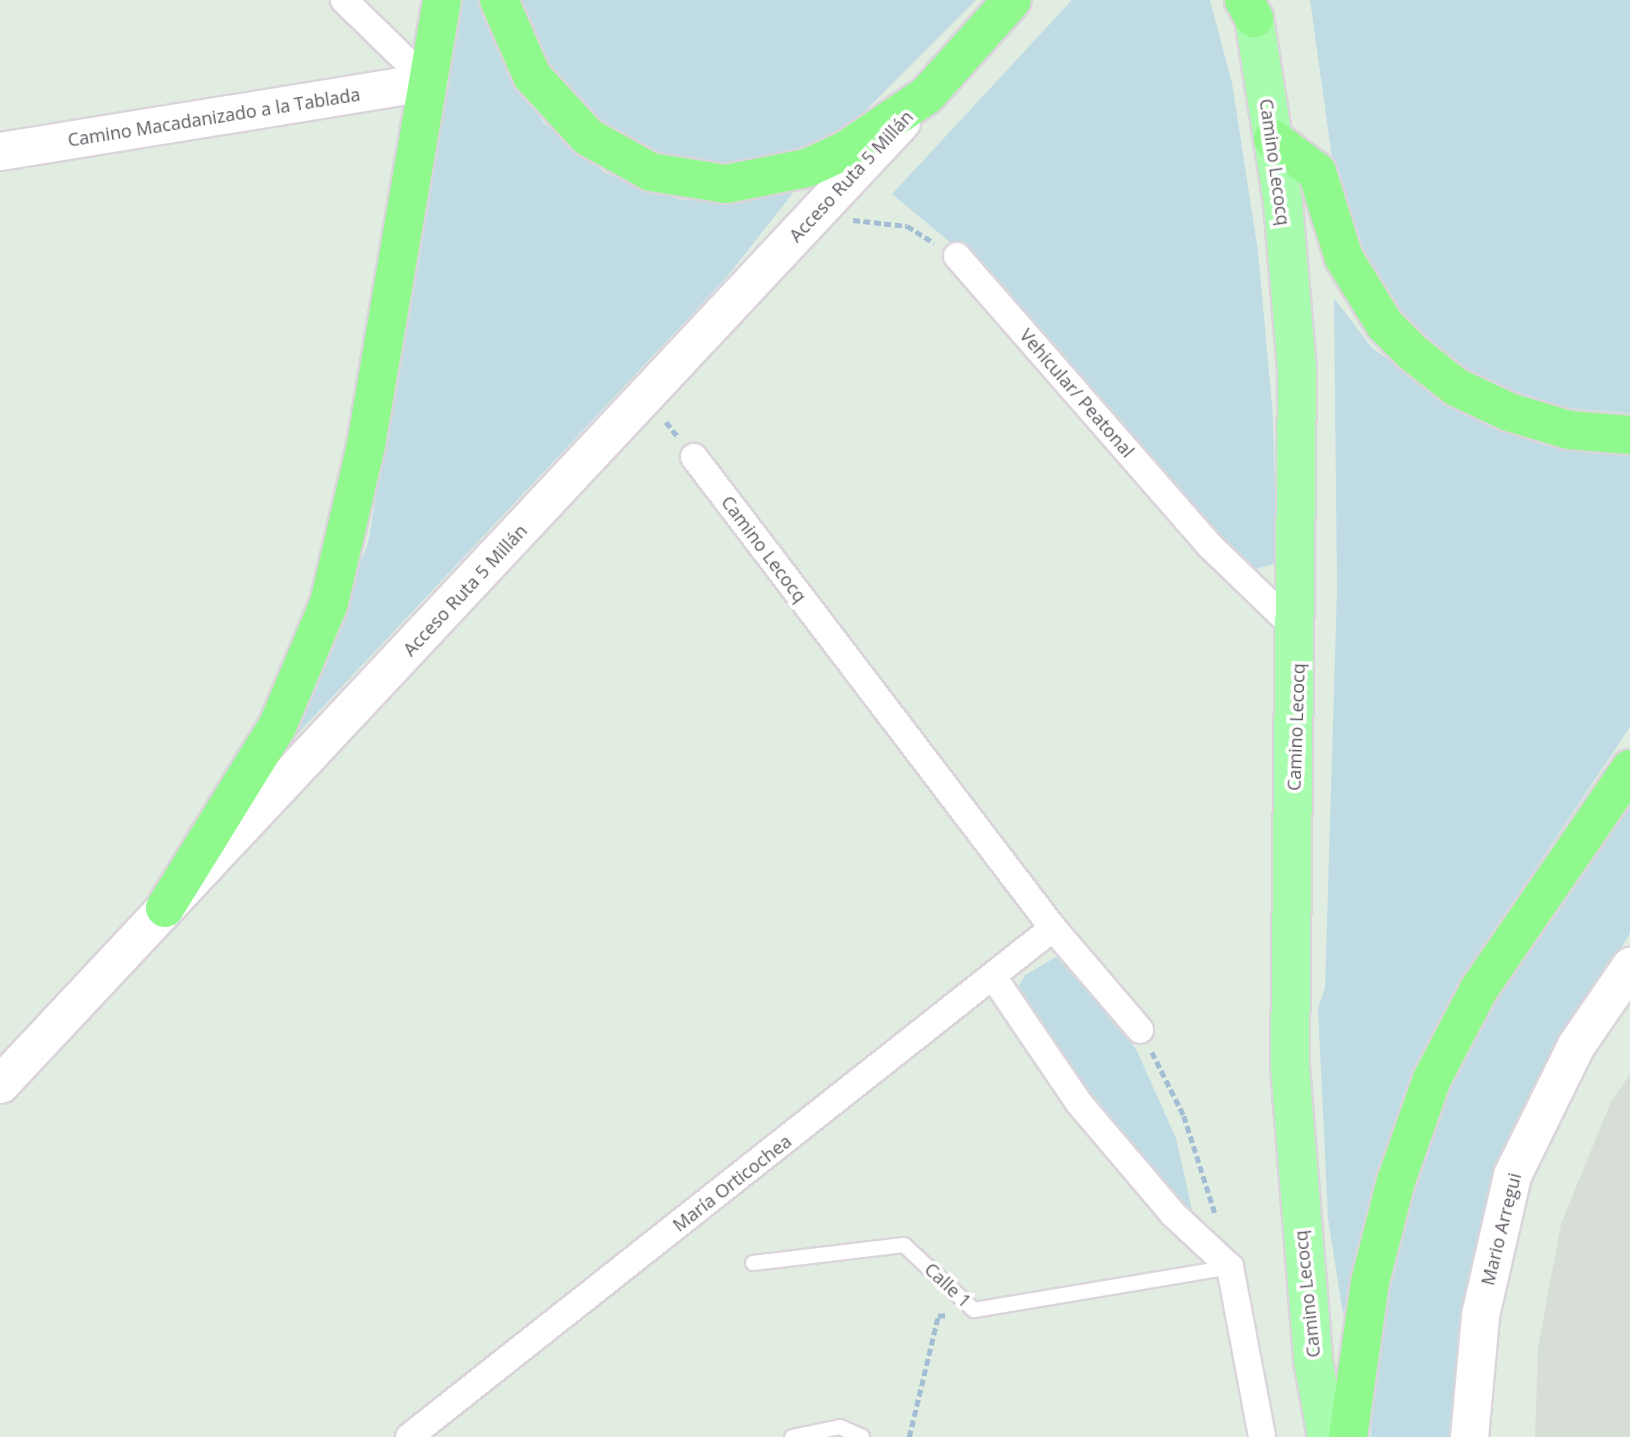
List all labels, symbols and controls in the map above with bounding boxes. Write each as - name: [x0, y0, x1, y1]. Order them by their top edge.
- street label: Camino Macadanizado a la Tablada: [66, 83, 362, 151]
- street label: Camino Lecocq: [1255, 97, 1295, 227]
- street label: Acceso Ruta 5 Millán: [784, 106, 918, 246]
- street label: Vehicular/ Peatonal: [1015, 324, 1139, 462]
- street label: Camino Lecocq: [717, 492, 811, 606]
- street label: Acceso Ruta 5 Millán: [398, 520, 532, 660]
- street label: Camino Lecocq: [1283, 663, 1309, 791]
- street label: María Orticochea: [668, 1130, 796, 1236]
- street label: Mario Arregui: [1477, 1171, 1525, 1287]
- street label: Camino Lecocq: [1290, 1229, 1324, 1359]
- street label: Calle 1: [920, 1258, 976, 1312]

